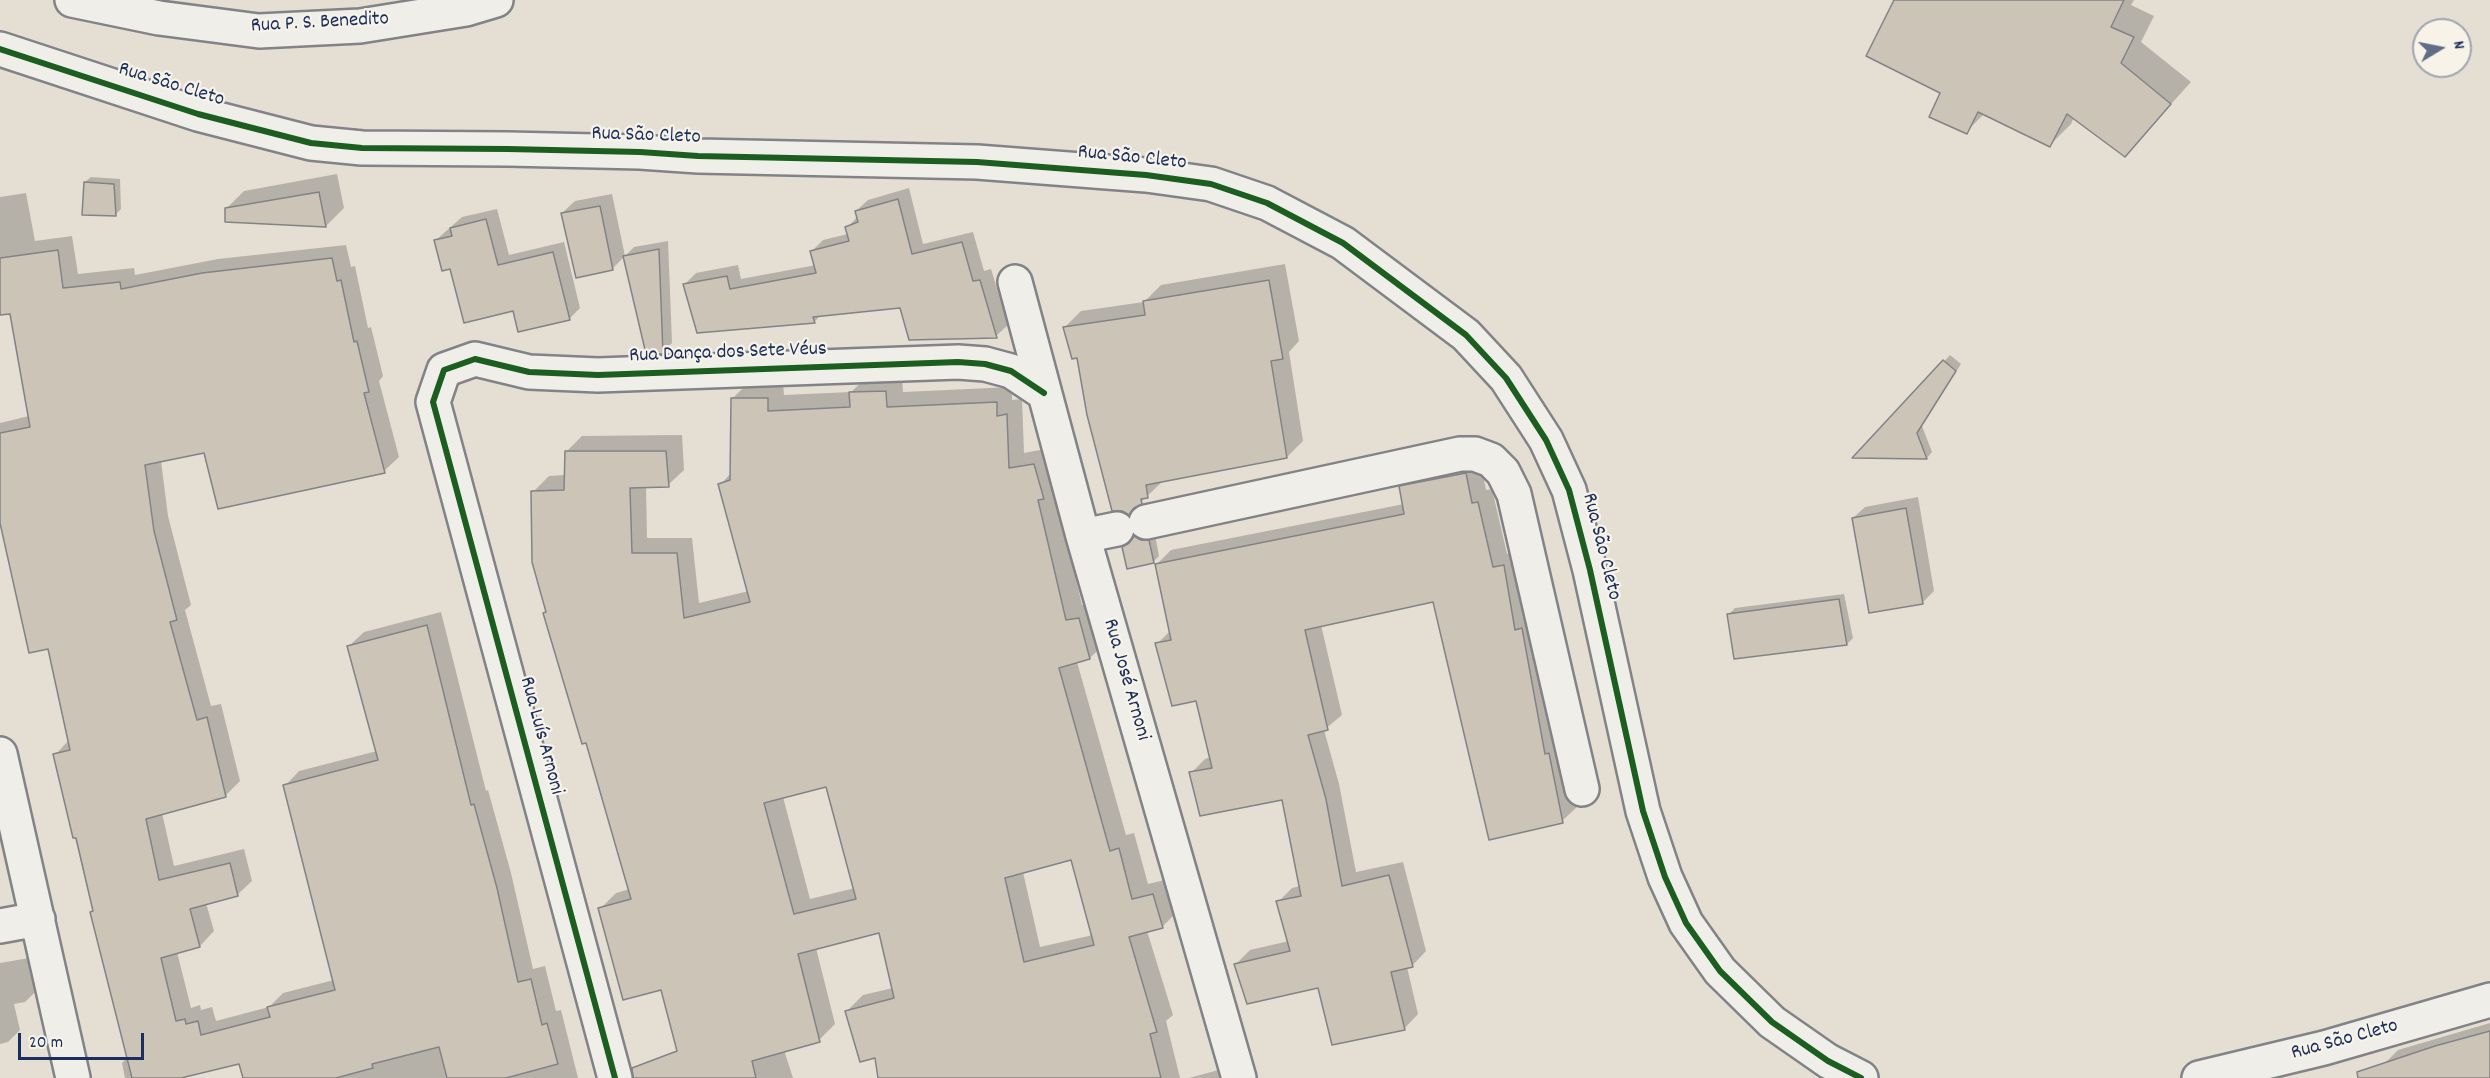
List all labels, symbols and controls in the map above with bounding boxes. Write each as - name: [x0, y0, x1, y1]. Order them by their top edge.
- street label: Rua P. S. Benedito: [250, 8, 390, 40]
- north arrow: [2412, 18, 2472, 78]
- text: N: [2446, 39, 2470, 51]
- street label: Rua São Cleto: [115, 58, 227, 114]
- street label: Rua São Cleto: [591, 122, 701, 152]
- street label: Rua São Cleto: [1076, 141, 1188, 177]
- street label: Rua Dança dos Sete Véus: [629, 338, 827, 370]
- street label: Rua São Cleto: [1575, 491, 1625, 603]
- street label: Rua José Arnoni: [1096, 616, 1154, 744]
- street label: Rua Luís Arnoni: [512, 674, 568, 798]
- street label: Rua São Cleto: [2289, 1015, 2401, 1067]
- scale bar: [21, 1021, 147, 1059]
- text: 20 m: [29, 1031, 63, 1056]

